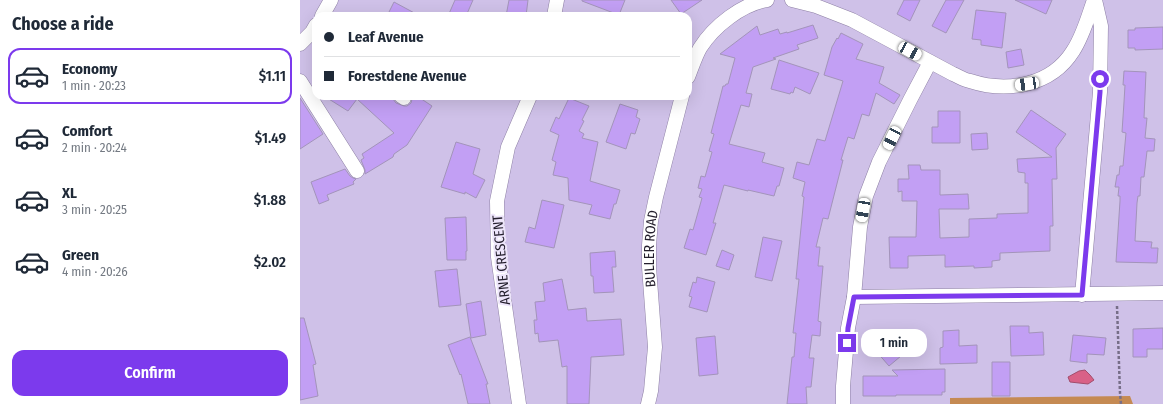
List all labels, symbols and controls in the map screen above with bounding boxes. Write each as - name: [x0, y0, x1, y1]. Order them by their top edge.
- text: Choose a ride: [12, 13, 114, 35]
- text: Leaf Avenue: [348, 28, 424, 46]
- car: [897, 40, 923, 62]
- icon: car: [14, 58, 50, 94]
- text: Economy: [62, 60, 117, 78]
- text: $1.11: [259, 67, 286, 85]
- text: Forestdene Avenue: [348, 67, 467, 85]
- route start: [1091, 70, 1109, 88]
- car: [1014, 76, 1040, 92]
- text: 1 min · 20:23: [62, 78, 126, 93]
- icon: car: [14, 120, 50, 156]
- text: Comfort: [62, 122, 113, 140]
- car: [881, 125, 903, 151]
- text: $1.49: [255, 129, 286, 147]
- text: 2 min · 20:24: [62, 140, 127, 155]
- icon: car: [14, 182, 50, 218]
- text: XL: [62, 184, 77, 202]
- text: $1.88: [254, 191, 286, 209]
- car: [855, 197, 871, 223]
- text: 3 min · 20:25: [62, 202, 127, 217]
- street label: BULLER ROAD: [641, 209, 662, 288]
- street label: ARNE CRESCENT: [489, 214, 514, 306]
- icon: car: [14, 244, 50, 280]
- text: Green: [62, 246, 99, 264]
- text: $2.02: [254, 253, 286, 271]
- text: 4 min · 20:26: [62, 264, 128, 279]
- callout: 1 min: [861, 329, 927, 357]
- route end: [838, 334, 856, 352]
- text: 1 min: [880, 335, 908, 350]
- button: Confirm: [12, 350, 288, 396]

